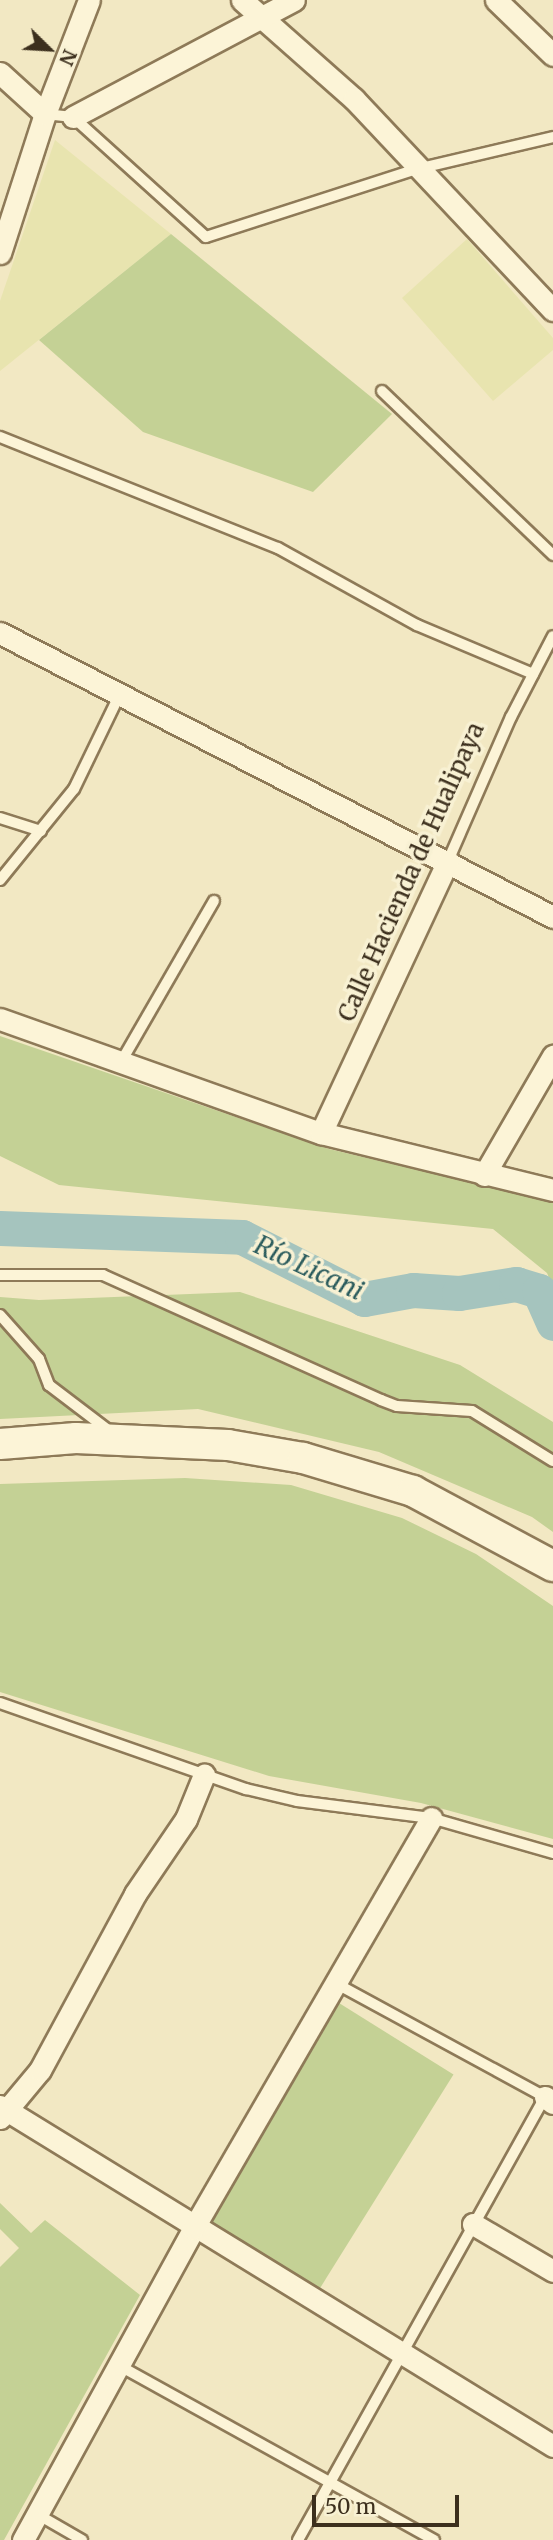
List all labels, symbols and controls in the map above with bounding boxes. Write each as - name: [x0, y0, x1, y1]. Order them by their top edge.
- north arrow: [14, 14, 84, 84]
- text: N: [54, 46, 82, 69]
- street label: Calle Hacienda de Hualipaya: [332, 718, 490, 1026]
- water label: Río Licani: [249, 1229, 369, 1307]
- scale bar: [315, 2480, 462, 2524]
- text: 50 m: [325, 2493, 376, 2520]

